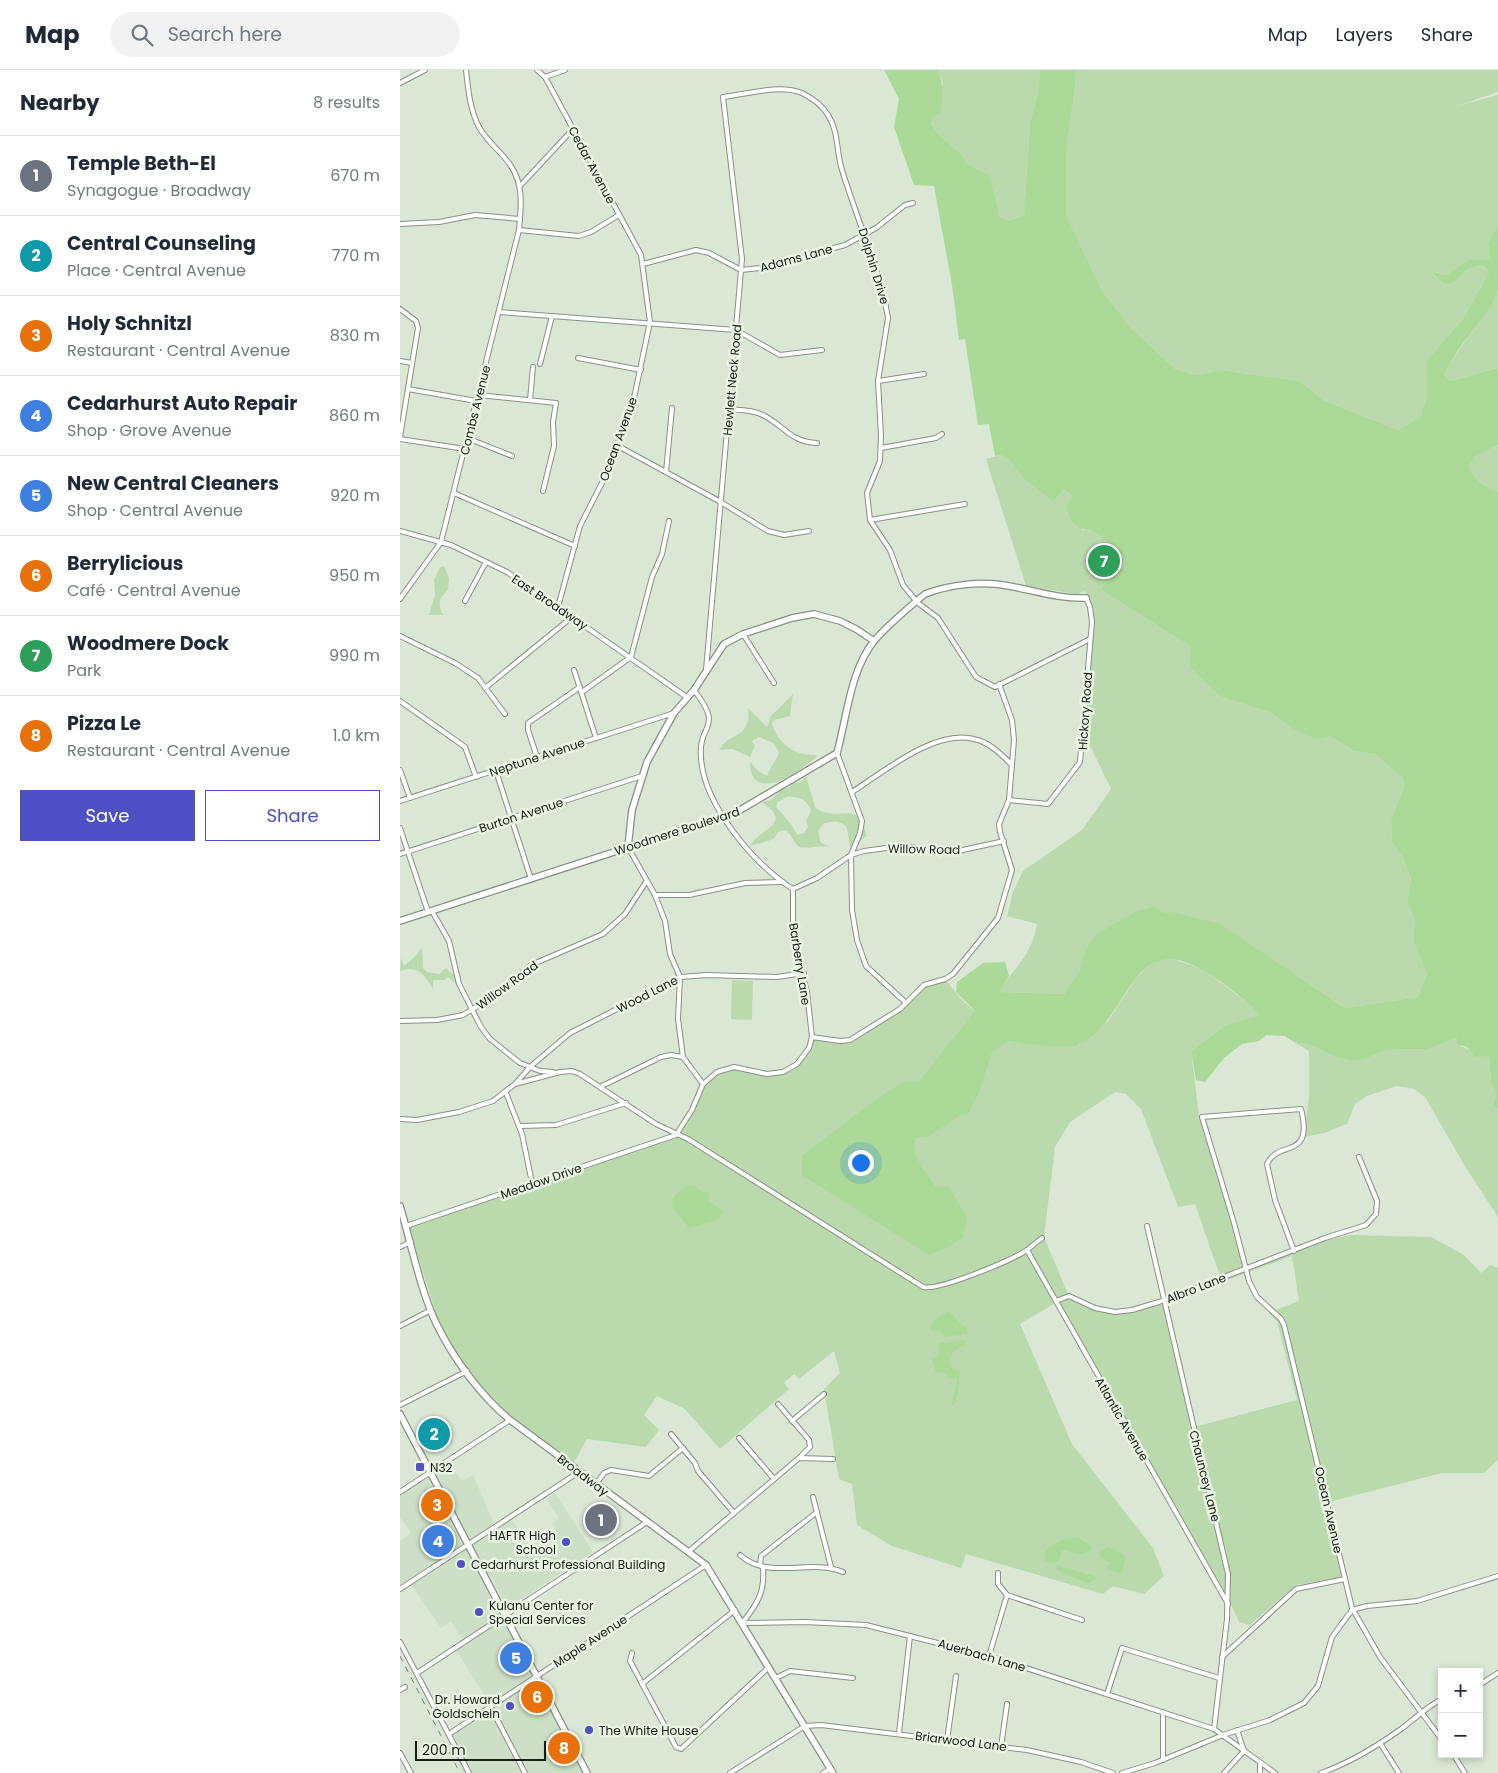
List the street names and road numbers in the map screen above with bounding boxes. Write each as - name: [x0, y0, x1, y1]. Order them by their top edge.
- street label: Cedar Avenue: [564, 123, 620, 207]
- street label: Dolphin Drive: [854, 226, 894, 306]
- street label: Adams Lane: [758, 240, 834, 276]
- street label: Hewlett Neck Road: [719, 324, 745, 436]
- street label: Combs Avenue: [456, 363, 494, 457]
- street label: Ocean Avenue: [595, 395, 641, 483]
- street label: East Broadway: [509, 570, 592, 634]
- street label: Hickory Road: [1074, 671, 1096, 751]
- street label: Neptune Avenue: [487, 734, 587, 780]
- street label: Burton Avenue: [477, 793, 565, 837]
- street label: Woodmere Boulevard: [612, 803, 742, 859]
- street label: Willow Road: [888, 840, 960, 858]
- street label: Barberry Lane: [785, 922, 815, 1006]
- street label: Willow Road: [473, 957, 541, 1013]
- street label: Wood Lane: [613, 971, 681, 1017]
- street label: Meadow Drive: [498, 1159, 584, 1203]
- street label: Albro Lane: [1164, 1269, 1228, 1307]
- street label: Atlantic Avenue: [1091, 1374, 1153, 1464]
- street label: Chauncey Lane: [1185, 1429, 1225, 1523]
- street label: Broadway: [554, 1450, 612, 1500]
- street label: Ocean Avenue: [1311, 1465, 1347, 1555]
- street label: Maple Avenue: [550, 1611, 630, 1671]
- street label: Auerbach Lane: [936, 1634, 1028, 1676]
- street label: Briarwood Lane: [914, 1727, 1008, 1755]

